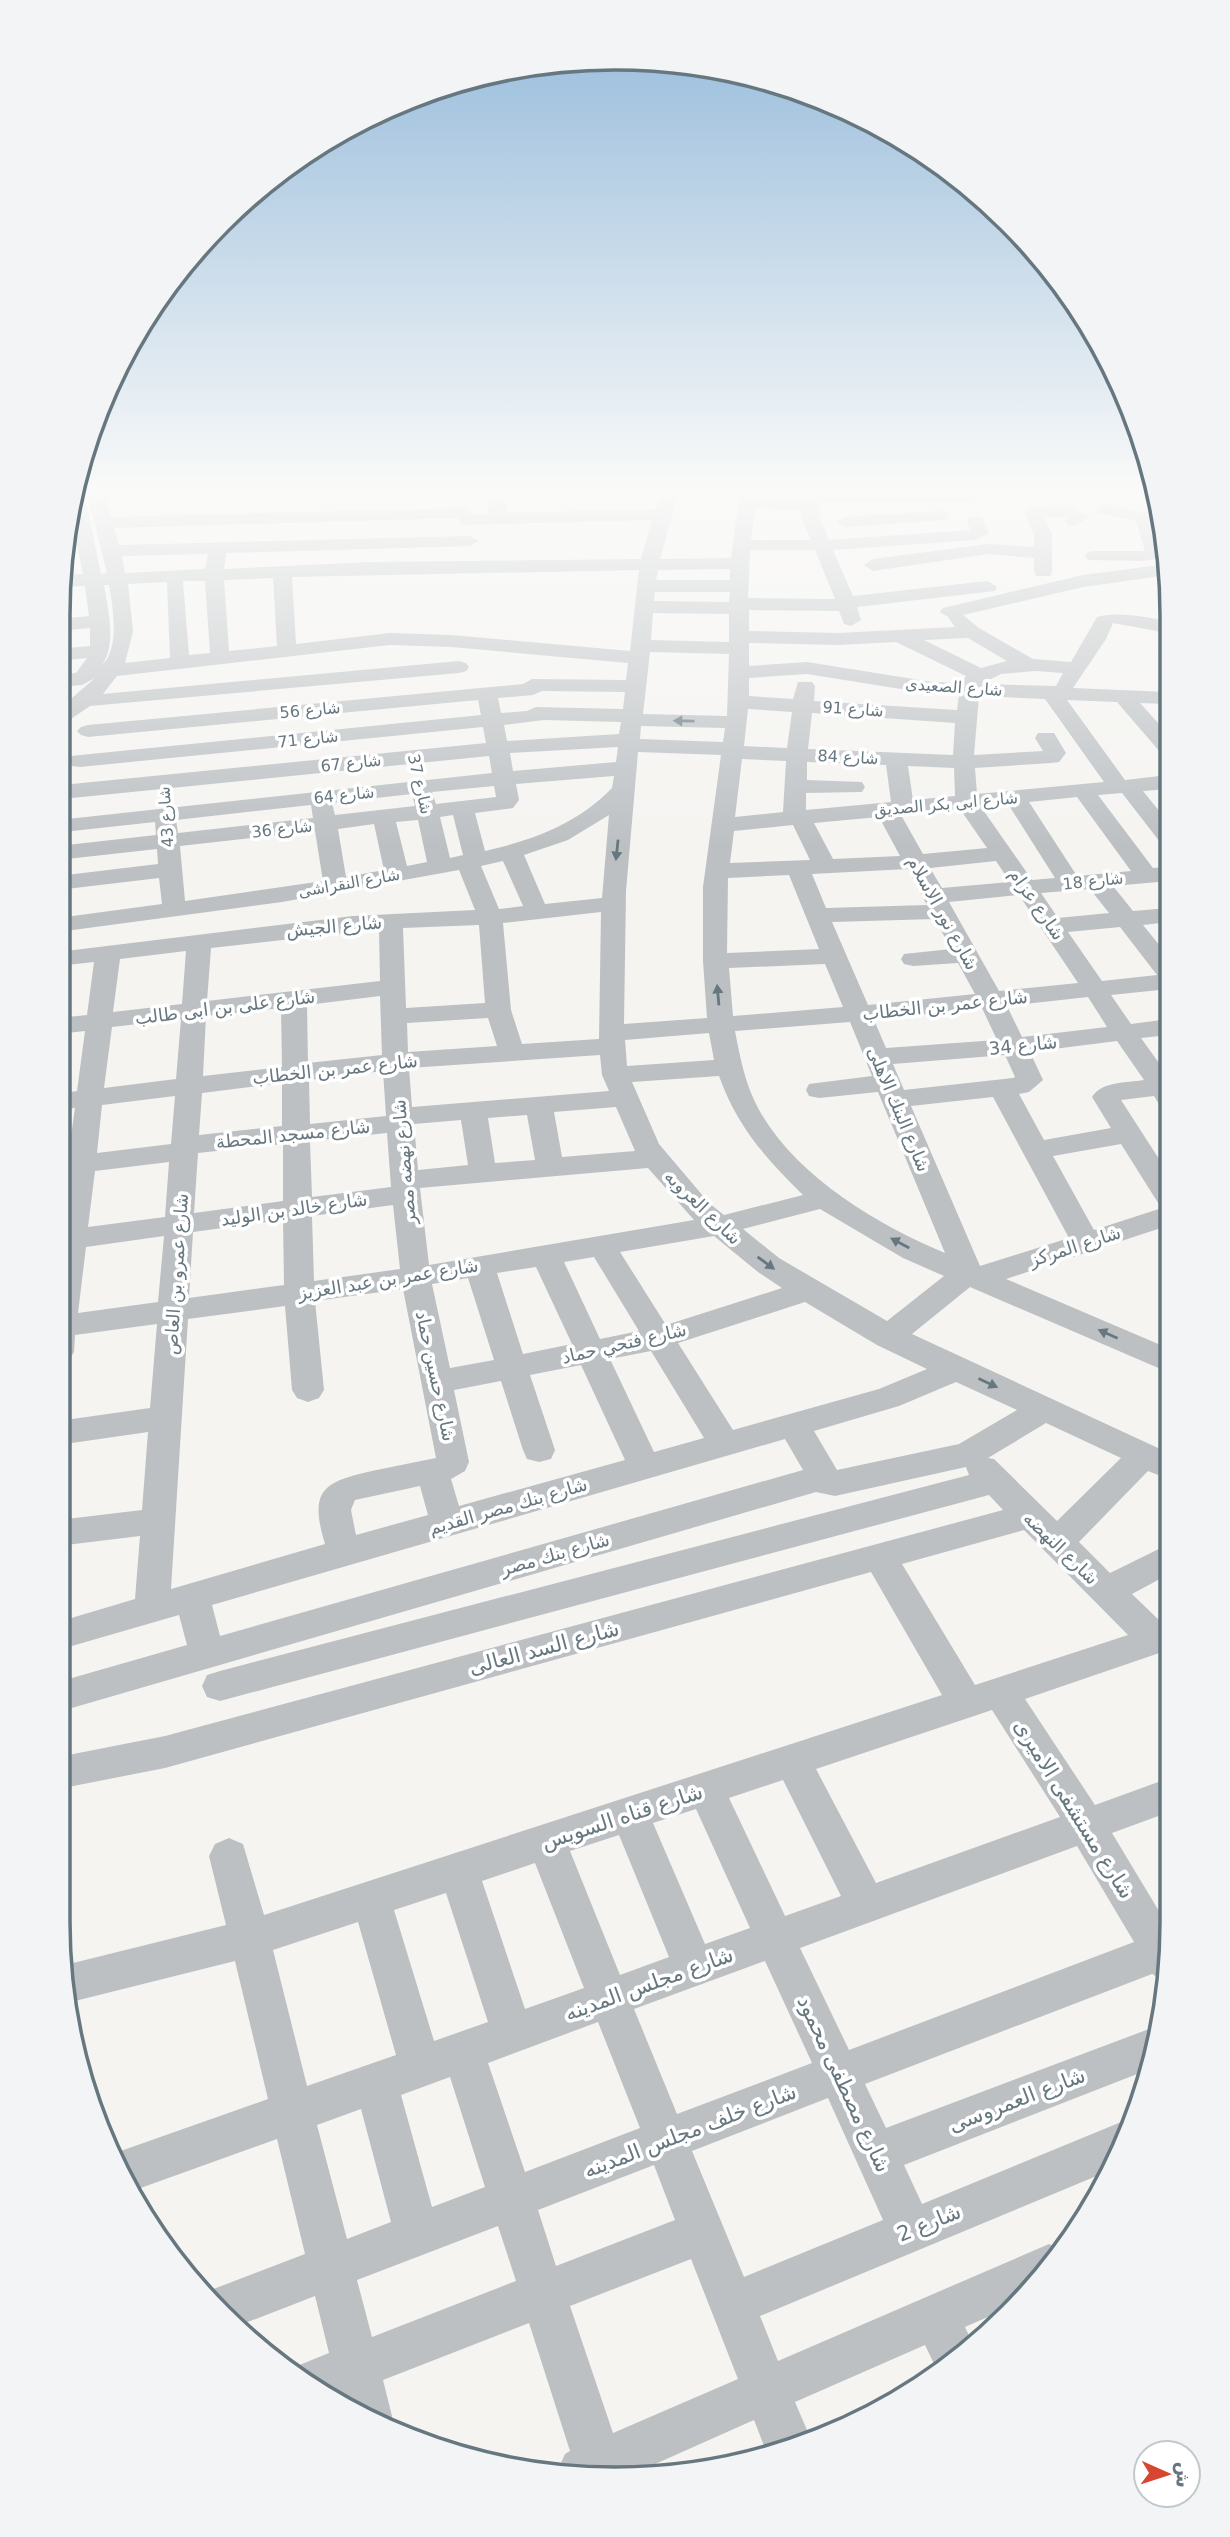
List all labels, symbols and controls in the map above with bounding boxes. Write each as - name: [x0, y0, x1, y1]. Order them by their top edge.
- street label: شارع الصعيدى: [905, 674, 1003, 701]
- street label: شارع 91: [822, 697, 884, 722]
- street label: شارع 56: [279, 698, 341, 723]
- one-way arrow: [673, 715, 695, 727]
- street label: شارع 71: [277, 726, 339, 753]
- street label: شارع 84: [817, 746, 879, 769]
- street label: شارع 67: [320, 750, 382, 777]
- street label: شارع 37: [403, 752, 436, 816]
- street label: شارع 64: [313, 782, 375, 809]
- street label: شارع 43: [154, 786, 179, 848]
- street label: شارع ابى بكر الصديق: [873, 788, 1019, 821]
- street label: شارع 36: [251, 816, 313, 843]
- one-way arrow: [611, 839, 622, 861]
- street label: شارع نور الاسلام: [902, 853, 983, 974]
- street label: شارع عزام: [1004, 864, 1069, 944]
- street label: شارع النقراشى: [297, 865, 401, 902]
- street label: شارع 18: [1062, 868, 1124, 895]
- street label: شارع الجيش: [285, 911, 383, 942]
- one-way arrow: [712, 984, 723, 1006]
- street label: شارع على بن ابى طالب: [134, 986, 316, 1029]
- street label: شارع عمر بن الخطاب: [861, 986, 1029, 1025]
- street label: شارع 34: [988, 1031, 1058, 1060]
- street label: شارع البنك الاهلى: [862, 1043, 935, 1175]
- street label: شارع عمر بن الخطاب: [251, 1050, 419, 1089]
- street label: شارع نهضه مصر: [388, 1099, 421, 1226]
- street label: شارع مسجد المحطة: [215, 1115, 371, 1154]
- street label: شارع العروبه: [660, 1165, 746, 1249]
- street label: شارع خالد بن الوليد: [219, 1188, 369, 1231]
- street label: شارع عمرو بن العاص: [160, 1192, 193, 1356]
- street label: شارع المركز: [1026, 1221, 1124, 1272]
- one-way arrow: [889, 1238, 909, 1250]
- street label: شارع عمر بن عبد العزيز: [295, 1254, 480, 1305]
- one-way arrow: [757, 1256, 775, 1270]
- street label: شارع حسين حماد: [411, 1309, 460, 1443]
- street label: شارع فتحي حماد: [560, 1318, 689, 1369]
- one-way arrow: [1098, 1328, 1118, 1340]
- one-way arrow: [977, 1378, 998, 1389]
- street label: شارع بنك مصر القديم: [426, 1473, 590, 1540]
- street label: شارع النهضه: [1019, 1507, 1103, 1589]
- street label: شارع بنك مصر: [497, 1528, 612, 1581]
- street label: شارع السد العالى: [466, 1616, 622, 1680]
- street label: شارع مستشفى الاميرى: [1009, 1715, 1139, 1903]
- street label: شارع قناه السويس: [538, 1780, 706, 1854]
- street label: شارع مجلس المدينه: [562, 1942, 736, 2026]
- street label: شارع مصطفى محمود: [793, 1992, 895, 2176]
- street label: شارع العمروسى: [945, 2063, 1089, 2137]
- street label: شارع خلف مجلس المدينه: [580, 2079, 800, 2183]
- street label: شارع 2: [894, 2199, 964, 2247]
- north arrow: [1132, 2439, 1202, 2509]
- text: ش: [1171, 2461, 1196, 2489]

